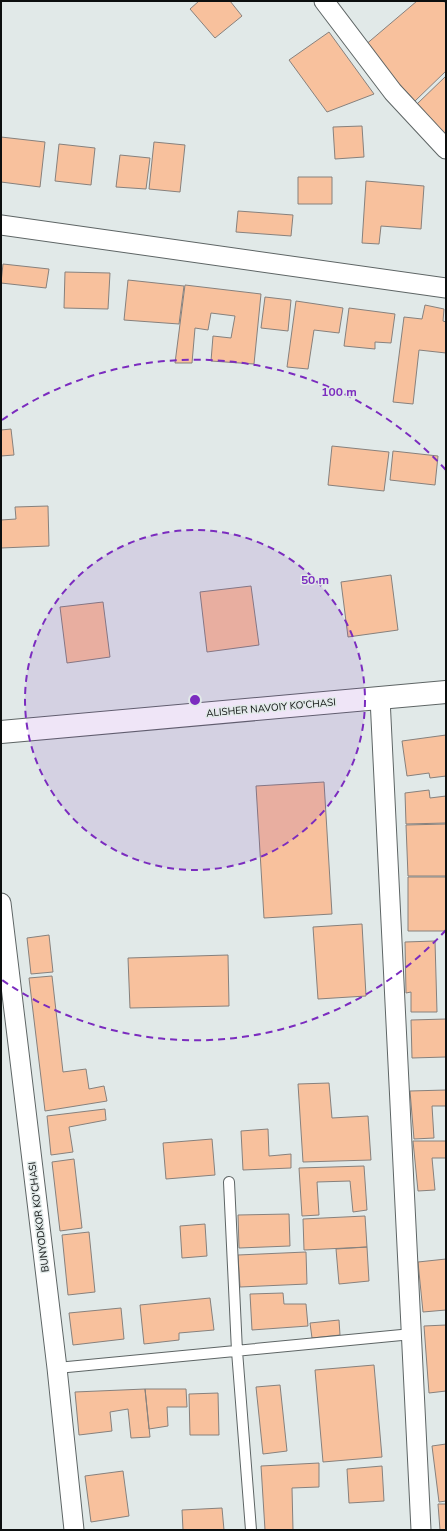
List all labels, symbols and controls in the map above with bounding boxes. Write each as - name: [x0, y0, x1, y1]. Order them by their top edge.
- text: 100 m: [321, 384, 357, 400]
- text: 50 m: [301, 572, 329, 588]
- centre of rings: [188, 693, 202, 707]
- street label: ALISHER NAVOIY KO'CHASI: [206, 695, 336, 721]
- street label: BUNYODKOR KO'CHASI: [25, 1161, 53, 1273]

